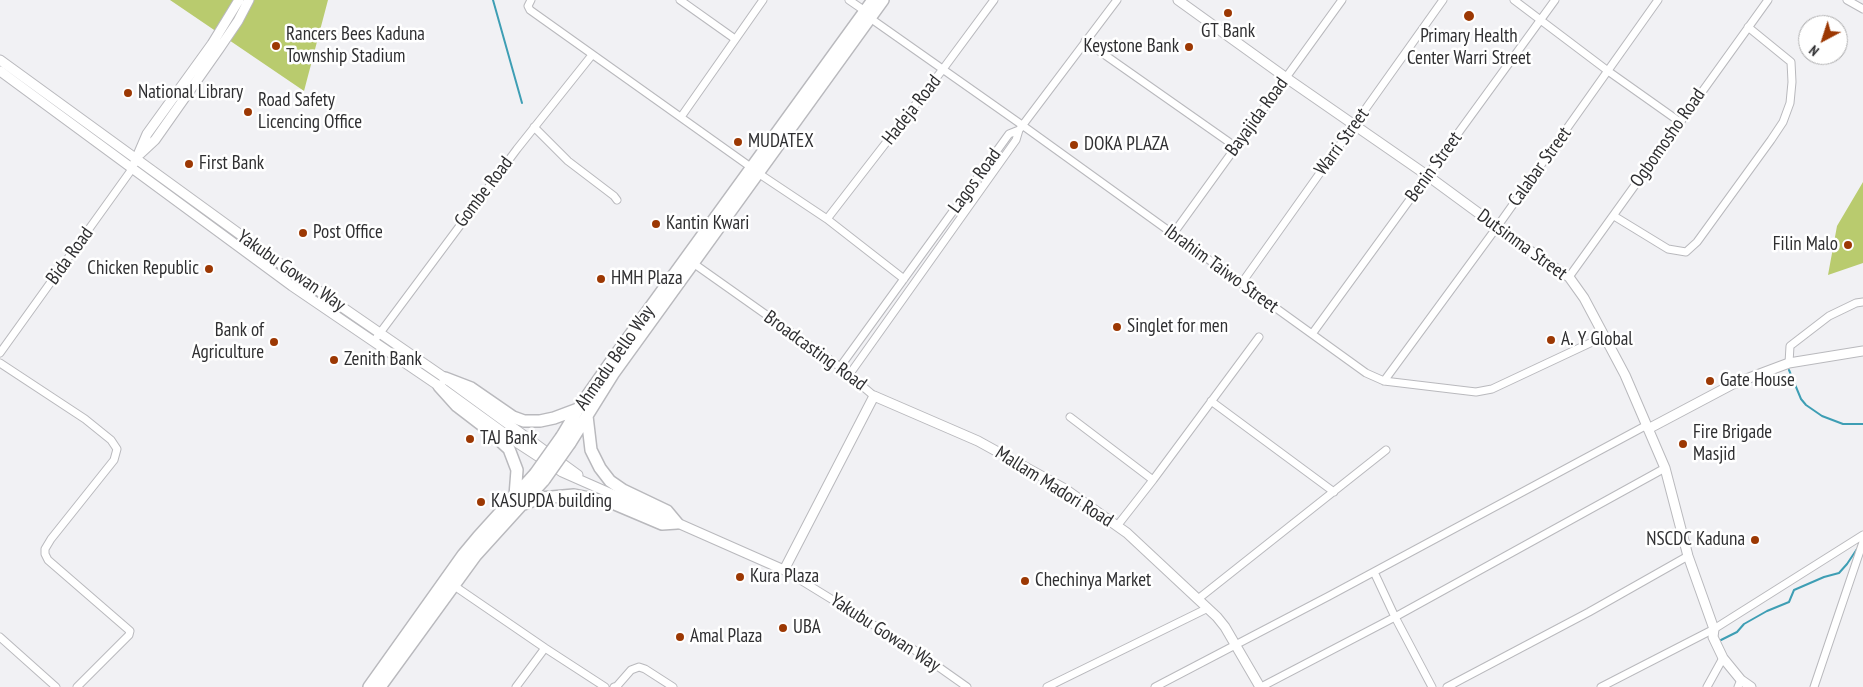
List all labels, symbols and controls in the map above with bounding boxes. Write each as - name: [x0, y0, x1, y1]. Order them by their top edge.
- marker: GT Bank: [1222, 7, 1234, 19]
- marker: Primary Health Center Warri Street: [1462, 9, 1476, 23]
- north arrow: [1798, 15, 1848, 65]
- place label: GT Bank: [1201, 21, 1255, 43]
- place label: Rancers Bees Kaduna Township Stadium: [286, 24, 425, 68]
- place label: Primary Health Center Warri Street: [1407, 26, 1531, 70]
- place label: Keystone Bank: [1084, 36, 1179, 58]
- marker: Rancers Bees Kaduna Township Stadium: [270, 40, 282, 52]
- marker: Keystone Bank: [1183, 41, 1195, 53]
- text: N: [1805, 41, 1823, 60]
- street label: Hadeja Road: [878, 71, 946, 149]
- street label: Bayajida Road: [1221, 73, 1293, 161]
- place label: National Library: [138, 82, 243, 104]
- street label: Ogbomosho Road: [1626, 84, 1710, 192]
- marker: National Library: [122, 87, 134, 99]
- place label: Road Safety Licencing Office: [258, 90, 362, 134]
- street label: Warri Street: [1310, 104, 1374, 180]
- marker: Road Safety Licencing Office: [242, 106, 254, 118]
- street label: Calabar Street: [1504, 123, 1576, 211]
- street label: Benin Street: [1401, 128, 1467, 206]
- place label: MUDATEX: [748, 131, 814, 153]
- place label: DOKA PLAZA: [1084, 134, 1169, 156]
- marker: MUDATEX: [732, 136, 744, 148]
- marker: DOKA PLAZA: [1068, 139, 1080, 151]
- street label: Lagos Road: [944, 144, 1006, 218]
- street label: Gombe Road: [450, 152, 518, 232]
- place label: First Bank: [199, 153, 264, 175]
- marker: First Bank: [183, 158, 195, 170]
- street label: Dutsinma Street: [1473, 205, 1571, 285]
- place label: Kantin Kwari: [666, 213, 749, 235]
- marker: Kantin Kwari: [650, 218, 662, 230]
- street label: Ibrahim Taiwo Street: [1159, 220, 1283, 318]
- place label: Post Office: [313, 222, 383, 244]
- street label: Bida Road: [42, 223, 98, 289]
- street label: Yakubu Gowan Way: [233, 225, 349, 317]
- marker: Post Office: [297, 227, 309, 239]
- place label: Filin Malo: [1773, 234, 1838, 256]
- marker: Filin Malo: [1842, 239, 1854, 251]
- place label: Chicken Republic: [87, 258, 199, 280]
- marker: Chicken Republic: [203, 263, 215, 275]
- place label: HMH Plaza: [611, 268, 683, 290]
- marker: HMH Plaza: [595, 273, 607, 285]
- street label: Ahmadu Bello Way: [571, 301, 659, 415]
- street label: Broadcasting Road: [759, 306, 871, 396]
- place label: Singlet for men: [1127, 316, 1228, 338]
- place label: Bank of Agriculture: [192, 320, 264, 364]
- marker: Singlet for men: [1111, 321, 1123, 333]
- place label: A. Y Global: [1561, 329, 1633, 351]
- marker: A. Y Global: [1545, 334, 1557, 346]
- marker: Bank of Agriculture: [268, 336, 280, 348]
- place label: Zenith Bank: [344, 349, 422, 371]
- marker: Zenith Bank: [328, 354, 340, 366]
- place label: Gate House: [1720, 370, 1795, 392]
- marker: Gate House: [1704, 375, 1716, 387]
- place label: Fire Brigade Masjid: [1693, 422, 1772, 466]
- place label: TAJ Bank: [480, 428, 537, 450]
- marker: TAJ Bank: [464, 433, 476, 445]
- marker: Fire Brigade Masjid: [1677, 438, 1689, 450]
- street label: Mallam Madori Road: [991, 442, 1117, 532]
- place label: KASUPDA building: [491, 491, 612, 513]
- marker: KASUPDA building: [475, 496, 487, 508]
- place label: NSCDC Kaduna: [1646, 529, 1745, 551]
- marker: NSCDC Kaduna: [1749, 534, 1761, 546]
- place label: Kura Plaza: [750, 566, 819, 588]
- place label: Chechinya Market: [1035, 570, 1151, 592]
- marker: Kura Plaza: [734, 571, 746, 583]
- marker: Chechinya Market: [1019, 575, 1031, 587]
- street label: Yakubu Gowan Way: [826, 589, 944, 677]
- place label: UBA: [793, 617, 821, 639]
- marker: UBA: [777, 622, 789, 634]
- place label: Amal Plaza: [690, 626, 762, 648]
- marker: Amal Plaza: [674, 631, 686, 643]

